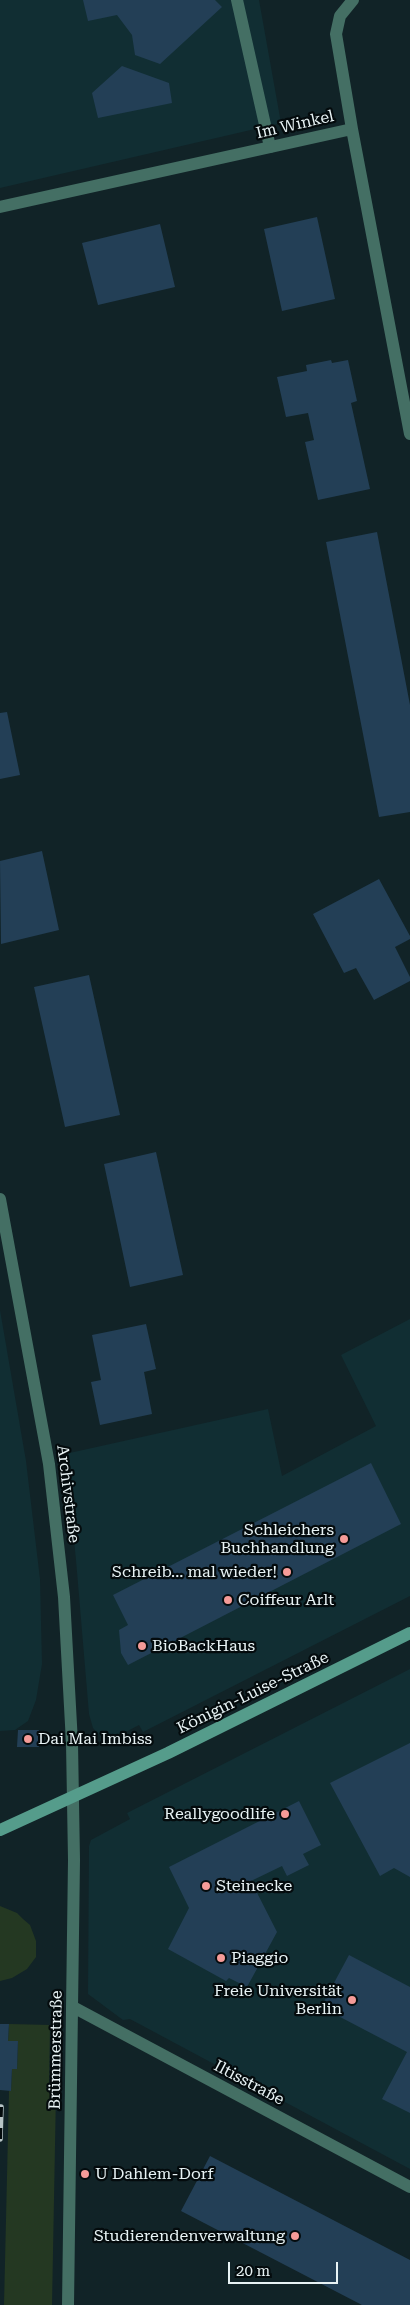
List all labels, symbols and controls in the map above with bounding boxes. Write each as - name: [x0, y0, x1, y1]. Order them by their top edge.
- street label: Im Winkel: [254, 107, 336, 143]
- street label: Archivstraße: [52, 1444, 84, 1544]
- place label: Schleichers Buchhandlung: [221, 1520, 334, 1558]
- marker: Schleichers Buchhandlung: [338, 1533, 350, 1545]
- place label: Schreib... mal wieder!: [112, 1562, 277, 1582]
- marker: Schreib... mal wieder!: [281, 1566, 293, 1578]
- place label: Coiffeur Arlt: [238, 1590, 334, 1610]
- marker: Coiffeur Arlt: [222, 1594, 234, 1606]
- place label: BioBackHaus: [152, 1636, 255, 1656]
- marker: BioBackHaus: [136, 1640, 148, 1652]
- street label: Königin-Luise-Straße: [174, 1648, 332, 1738]
- place label: Dai Mai Imbiss: [38, 1729, 152, 1749]
- marker: Dai Mai Imbiss: [22, 1733, 34, 1745]
- place label: Reallygoodlife: [164, 1804, 275, 1824]
- marker: Reallygoodlife: [279, 1808, 291, 1820]
- place label: Steinecke: [216, 1876, 292, 1896]
- marker: Steinecke: [200, 1880, 212, 1892]
- place label: Piaggio: [231, 1948, 288, 1968]
- marker: Piaggio: [215, 1952, 227, 1964]
- place label: Freie Universität Berlin: [214, 1981, 342, 2019]
- street label: Brümmerstraße: [45, 1990, 67, 2110]
- marker: Freie Universität Berlin: [346, 1994, 358, 2006]
- street label: Iltisstraße: [210, 2056, 288, 2110]
- place label: U Dahlem-Dorf: [95, 2164, 213, 2184]
- marker: U Dahlem-Dorf: [79, 2168, 91, 2180]
- place label: Studierendenverwaltung: [94, 2226, 285, 2246]
- marker: Studierendenverwaltung: [289, 2230, 301, 2242]
- scale bar: [230, 2252, 340, 2284]
- text: 20 m: [236, 2262, 270, 2280]

